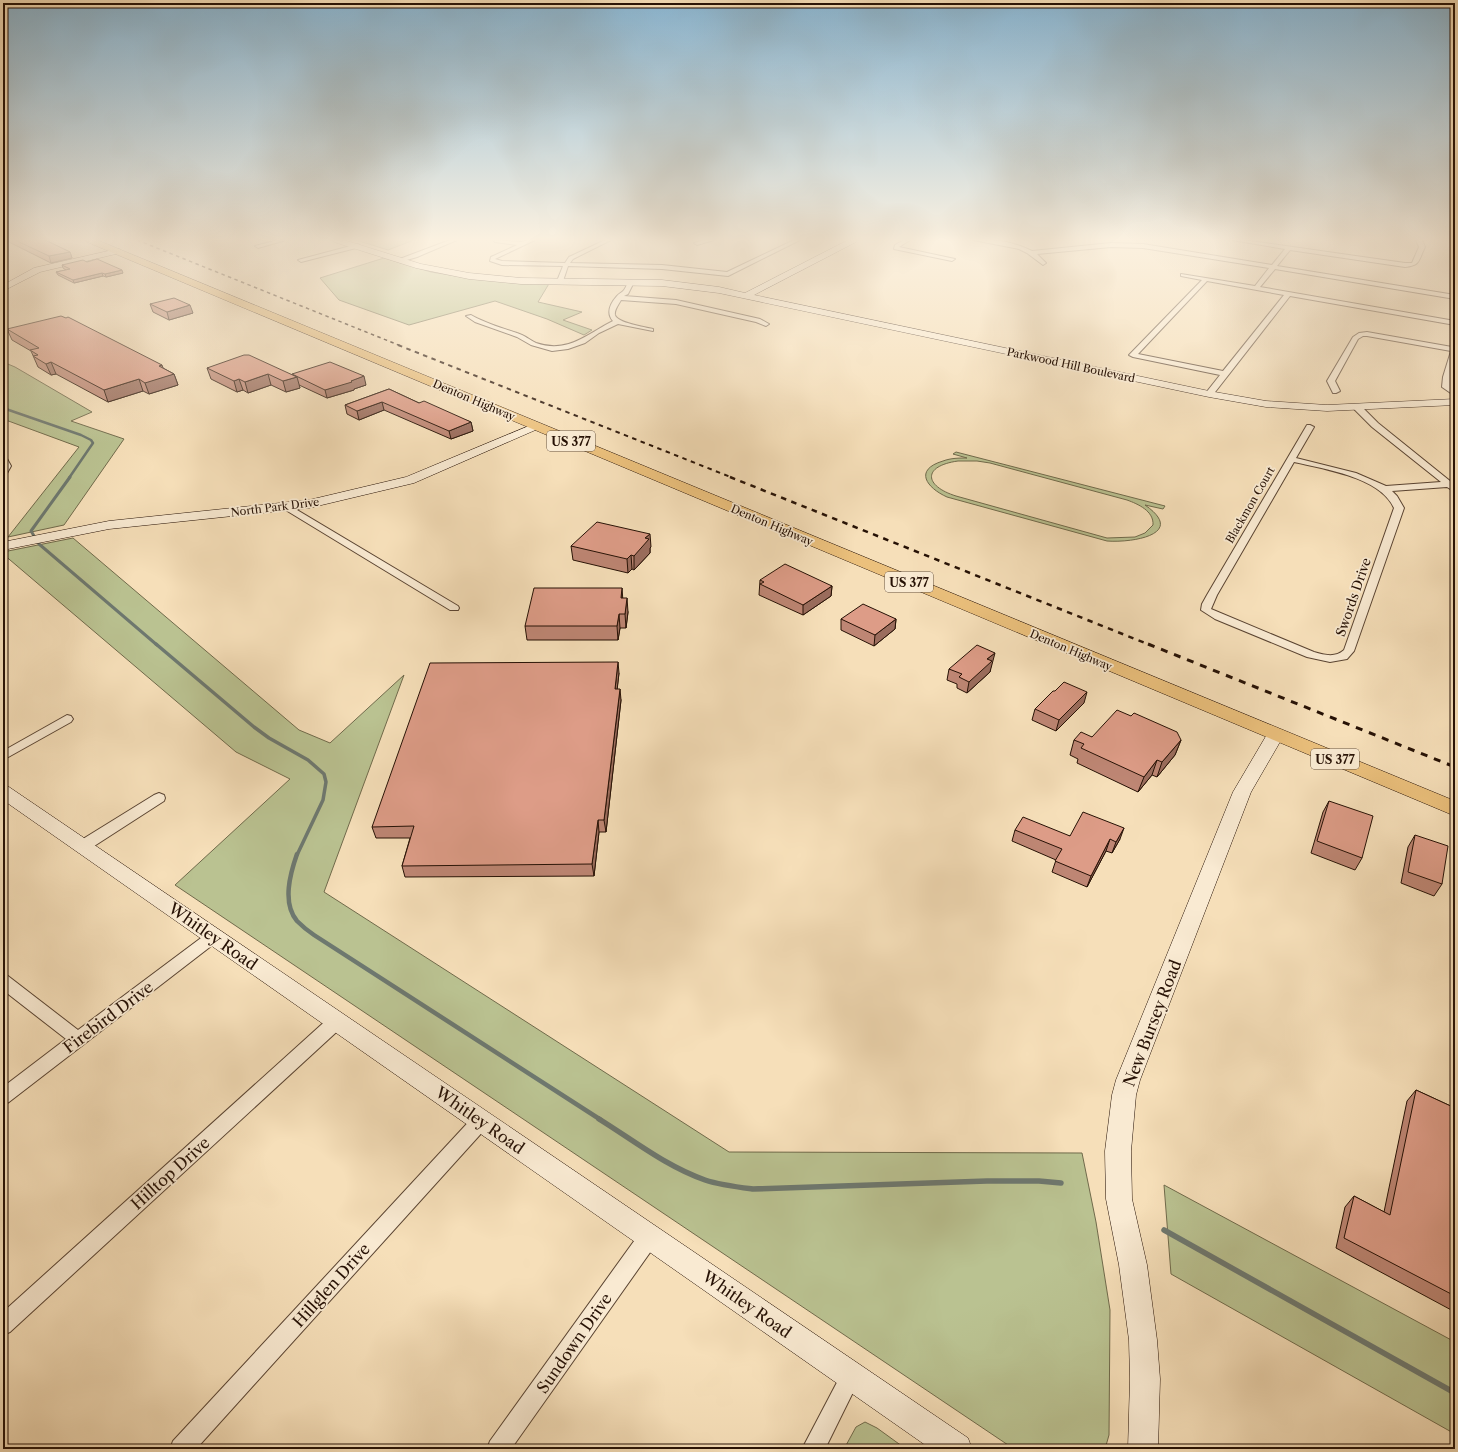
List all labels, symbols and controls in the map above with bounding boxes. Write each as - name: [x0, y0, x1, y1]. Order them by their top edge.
- street label: Parkwood Hill Boulevard: [1006, 345, 1137, 386]
- street label: Denton Highway: [431, 376, 518, 424]
- road number: US 377: [547, 431, 595, 451]
- street label: Blackmon Court: [1222, 464, 1278, 546]
- street label: North Park Drive: [230, 495, 320, 519]
- street label: Denton Highway: [729, 501, 816, 549]
- street label: Swords Drive: [1332, 556, 1374, 638]
- road number: US 377: [885, 572, 933, 592]
- street label: Denton Highway: [1028, 626, 1115, 674]
- road number: US 377: [1311, 749, 1359, 769]
- street label: Whitley Road: [164, 897, 262, 974]
- street label: New Bursey Road: [1119, 957, 1185, 1089]
- street label: Firebird Drive: [59, 977, 157, 1057]
- street label: Whitley Road: [431, 1081, 529, 1158]
- street label: Hilltop Drive: [126, 1132, 214, 1214]
- street label: Hillglen Drive: [288, 1239, 374, 1331]
- street label: Whitley Road: [698, 1265, 796, 1342]
- street label: Sundown Drive: [532, 1289, 616, 1397]

